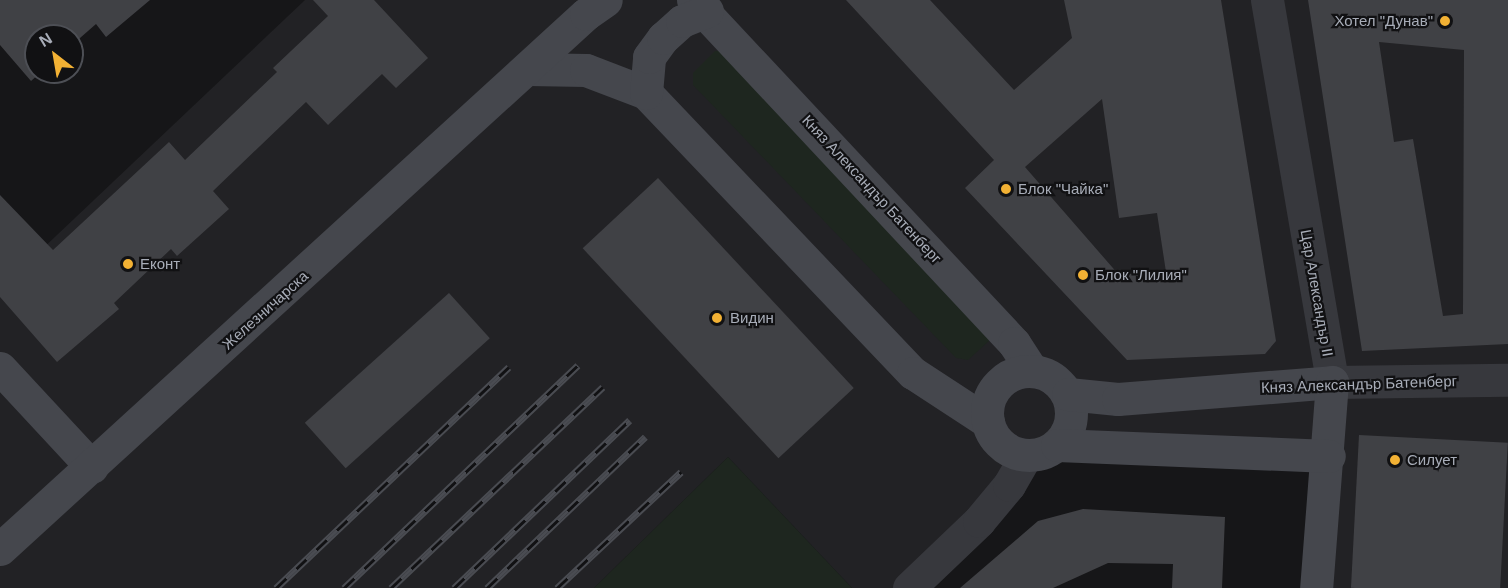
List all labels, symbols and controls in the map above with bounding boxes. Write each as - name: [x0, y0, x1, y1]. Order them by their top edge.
- place label: Хотел "Дунав": [1334, 12, 1433, 30]
- marker: Хотел "Дунав": [1438, 14, 1452, 28]
- north arrow: [24, 24, 84, 84]
- text: N: [36, 30, 55, 50]
- street label: Княз Александър Батенберг: [799, 111, 945, 267]
- place label: Блок "Чайка": [1018, 180, 1108, 198]
- marker: Блок "Чайка": [999, 182, 1013, 196]
- street label: Цар Александър II: [1297, 228, 1337, 358]
- place label: Еконт: [140, 255, 180, 273]
- marker: Еконт: [121, 257, 135, 271]
- place label: Блок "Лилия": [1095, 266, 1187, 284]
- street label: Железничарска: [218, 267, 312, 353]
- marker: Блок "Лилия": [1076, 268, 1090, 282]
- marker: Видин: [708, 309, 726, 327]
- place label: Видин: [730, 309, 774, 327]
- street label: Княз Александър Батенберг: [1261, 372, 1457, 396]
- place label: Силует: [1407, 451, 1457, 469]
- marker: Силует: [1388, 453, 1402, 467]

